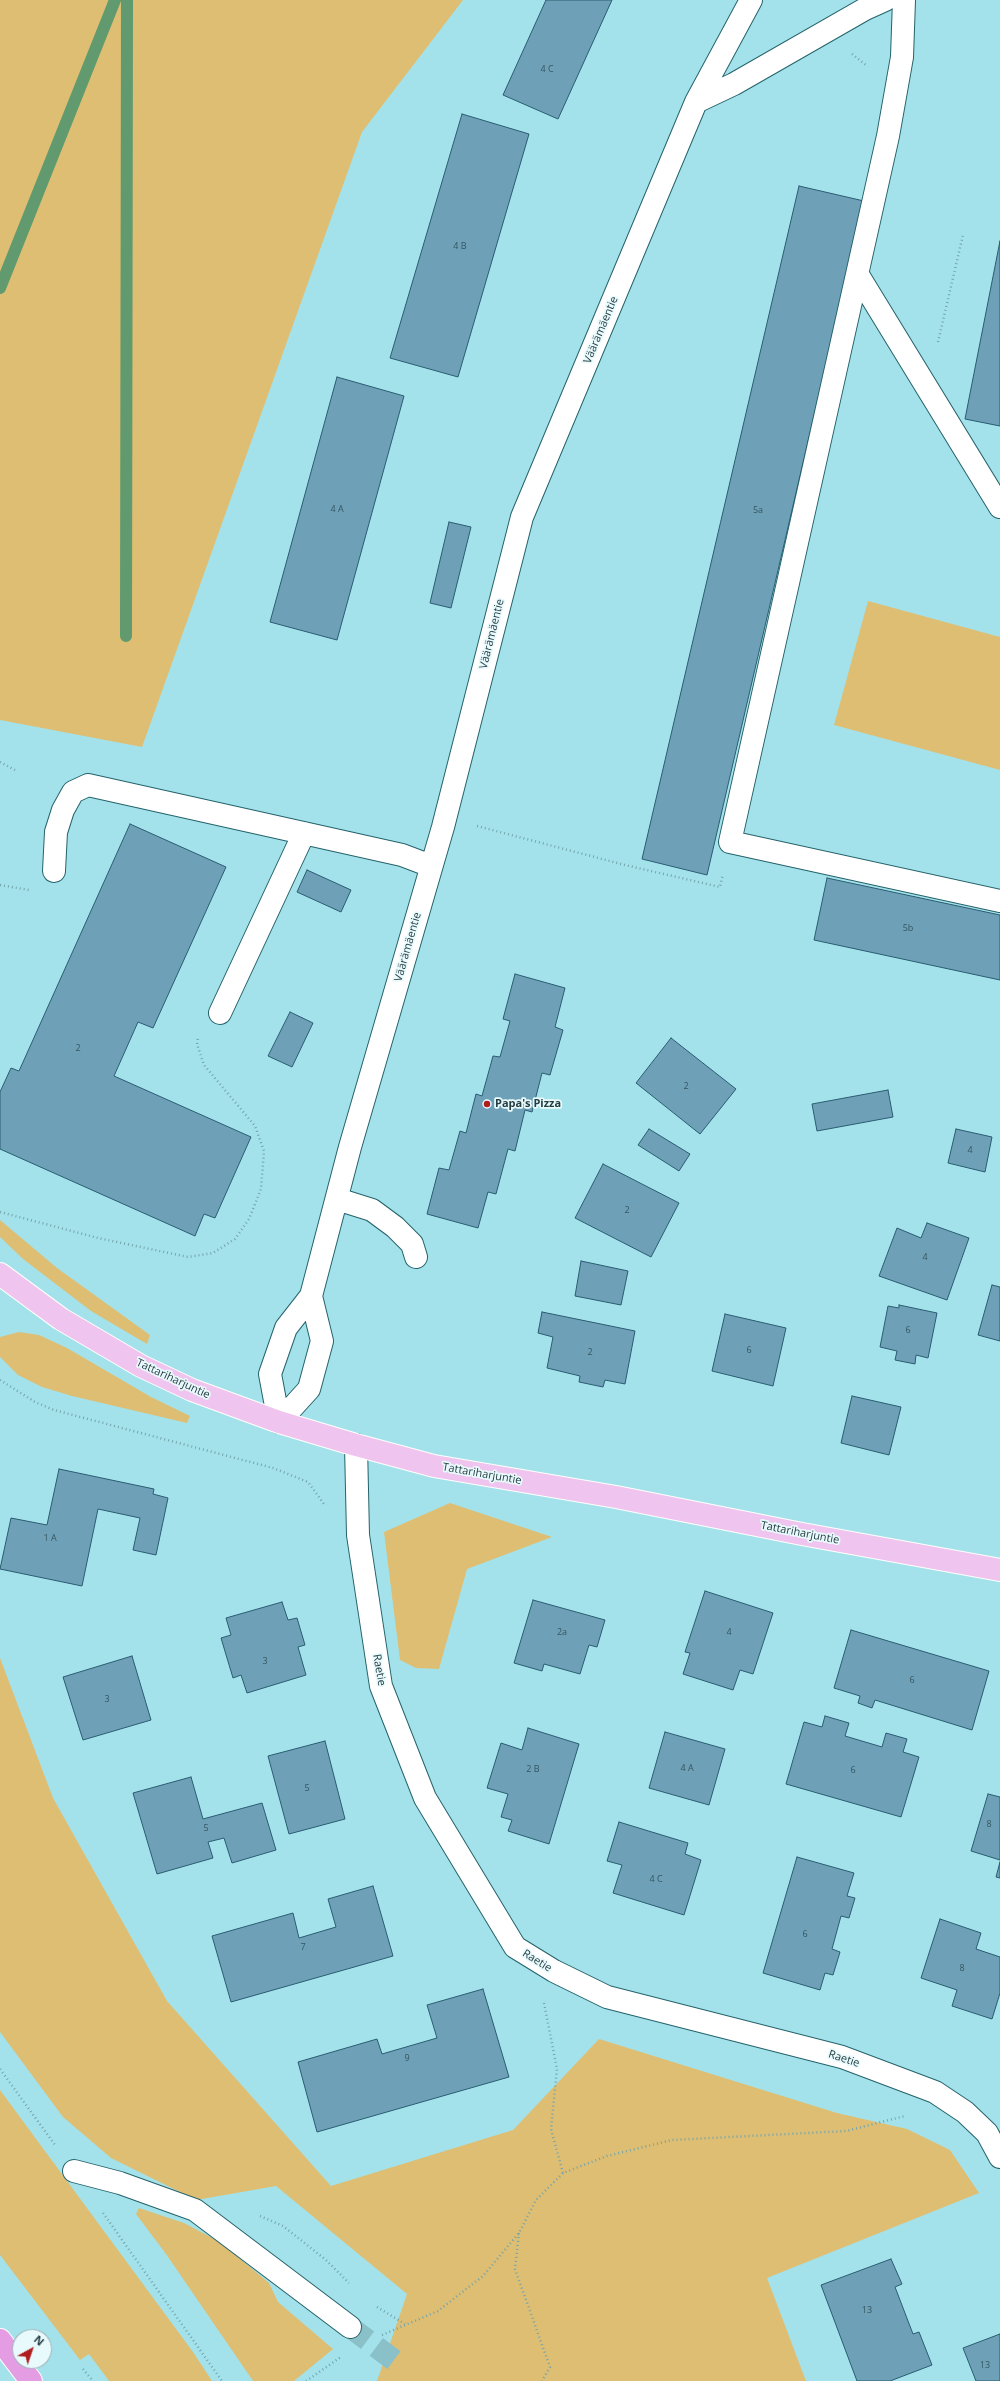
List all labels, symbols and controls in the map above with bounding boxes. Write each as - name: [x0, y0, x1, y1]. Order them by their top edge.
- house number: 4 C: [540, 64, 554, 74]
- house number: 4 B: [453, 241, 467, 251]
- street label: Väärämäentie: [581, 295, 621, 365]
- house number: 4 A: [330, 504, 344, 514]
- house number: 5a: [753, 505, 763, 515]
- street label: Väärämäentie: [477, 598, 507, 670]
- street label: Väärämäentie: [392, 911, 424, 983]
- house number: 5b: [903, 923, 913, 933]
- house number: 2: [75, 1043, 81, 1053]
- house number: 2: [683, 1081, 689, 1091]
- place label: Papa's Pizza: [495, 1097, 561, 1111]
- marker: Papa's Pizza: [482, 1099, 492, 1109]
- house number: 4: [967, 1145, 973, 1155]
- house number: 2: [624, 1205, 630, 1215]
- house number: 4: [922, 1252, 928, 1262]
- house number: 6: [905, 1325, 911, 1335]
- house number: 6: [746, 1345, 752, 1355]
- house number: 2: [587, 1347, 593, 1357]
- street label: Tattariharjuntie: [134, 1356, 212, 1402]
- street label: Tattariharjuntie: [442, 1461, 522, 1487]
- street label: Tattariharjuntie: [760, 1519, 840, 1547]
- house number: 1 A: [43, 1533, 57, 1543]
- house number: 2a: [557, 1627, 567, 1637]
- house number: 4: [726, 1627, 732, 1637]
- street label: Raetie: [370, 1653, 388, 1687]
- house number: 3: [262, 1656, 268, 1666]
- house number: 6: [909, 1675, 915, 1685]
- house number: 3: [104, 1694, 110, 1704]
- house number: 4 A: [680, 1763, 694, 1773]
- house number: 2 B: [526, 1764, 540, 1774]
- house number: 6: [850, 1765, 856, 1775]
- house number: 5: [304, 1783, 310, 1793]
- house number: 8: [986, 1819, 992, 1829]
- house number: 5: [203, 1823, 209, 1833]
- house number: 4 C: [649, 1874, 663, 1884]
- house number: 6: [802, 1929, 808, 1939]
- house number: 7: [300, 1942, 306, 1952]
- street label: Raetie: [520, 1947, 554, 1975]
- house number: 8: [959, 1963, 965, 1973]
- street label: Raetie: [827, 2048, 861, 2070]
- house number: 9: [404, 2053, 410, 2063]
- house number: 13: [862, 2305, 872, 2315]
- north arrow: [12, 2329, 52, 2369]
- text: N: [31, 2332, 48, 2349]
- house number: 13: [980, 2360, 990, 2370]

